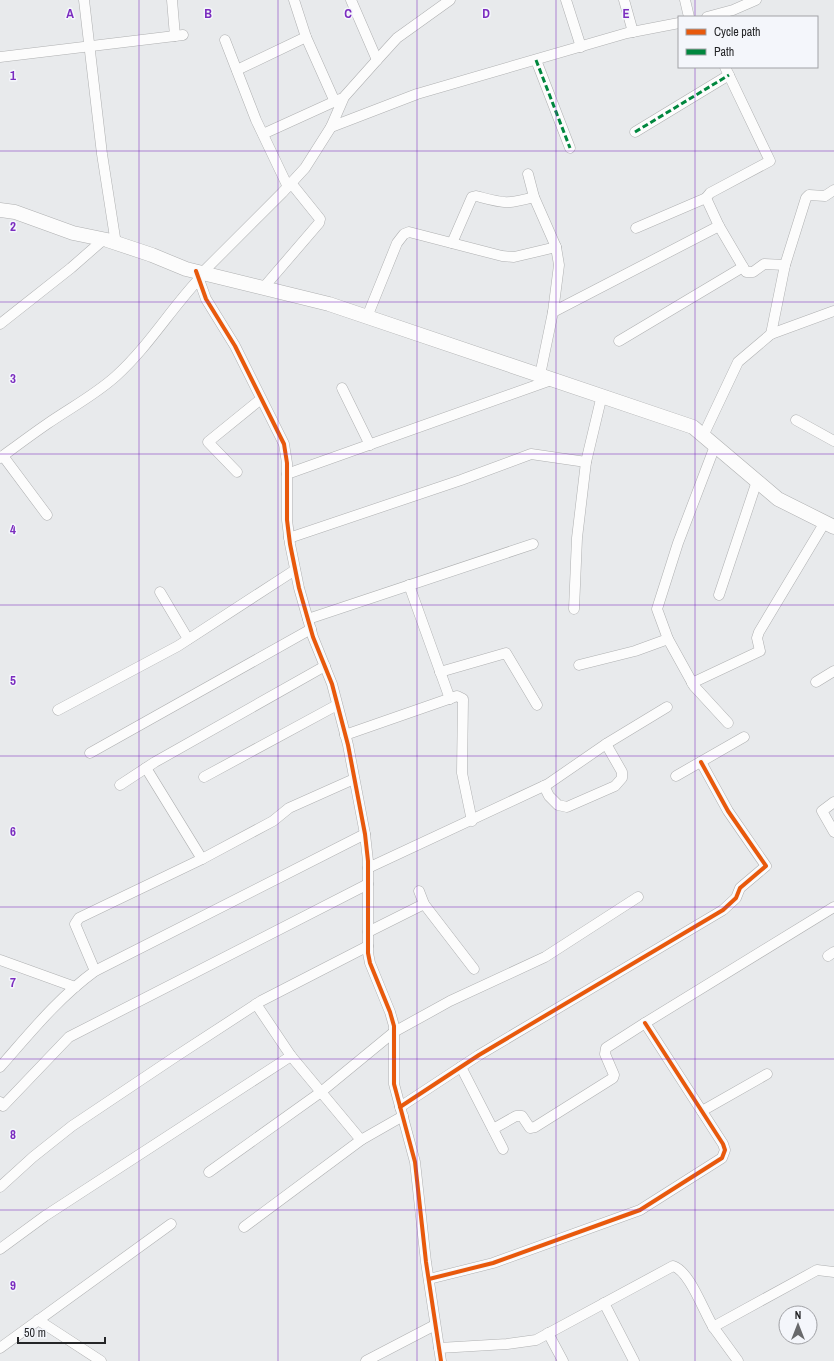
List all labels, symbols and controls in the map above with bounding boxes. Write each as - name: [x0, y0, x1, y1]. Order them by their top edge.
- text: A: [66, 5, 74, 22]
- text: B: [204, 5, 212, 22]
- text: C: [344, 5, 352, 22]
- text: D: [482, 5, 490, 22]
- text: E: [622, 5, 630, 22]
- legend: [678, 16, 818, 68]
- text: Cycle path: [714, 24, 761, 40]
- text: Path: [714, 44, 734, 60]
- text: 1: [10, 67, 16, 84]
- text: 2: [10, 218, 16, 235]
- text: 3: [10, 370, 16, 387]
- text: 4: [10, 521, 16, 538]
- text: 5: [10, 672, 16, 689]
- text: 6: [10, 823, 16, 840]
- text: 7: [10, 974, 16, 991]
- text: 8: [10, 1126, 16, 1143]
- text: 9: [10, 1277, 16, 1294]
- north arrow: [778, 1305, 818, 1345]
- text: N: [795, 1308, 801, 1322]
- scale bar: [18, 1319, 105, 1345]
- text: 50 m: [24, 1325, 46, 1341]

